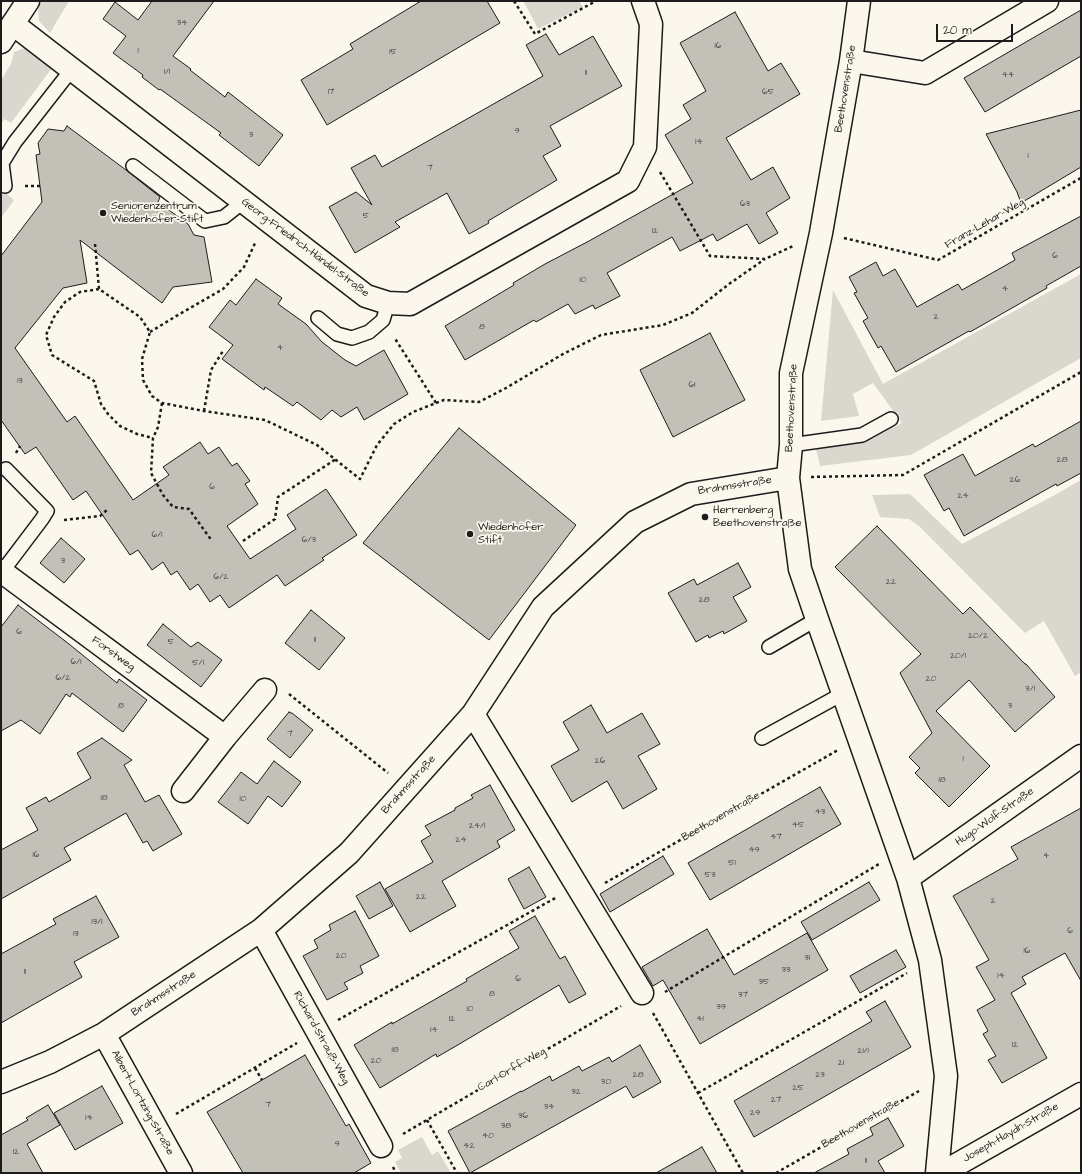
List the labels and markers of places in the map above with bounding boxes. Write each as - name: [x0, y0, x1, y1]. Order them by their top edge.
- place label: Seniorenzentrum Wiedenhöfer-Stift: [111, 200, 204, 226]
- marker: Seniorenzentrum Wiedenhöfer-Stift: [98, 208, 108, 218]
- place label: Herrenberg Beethovenstraße: [713, 504, 801, 530]
- marker: Herrenberg Beethovenstraße: [700, 512, 710, 522]
- place label: Wiedenhöfer Stift: [478, 521, 543, 547]
- marker: Wiedenhöfer Stift: [465, 529, 475, 539]

